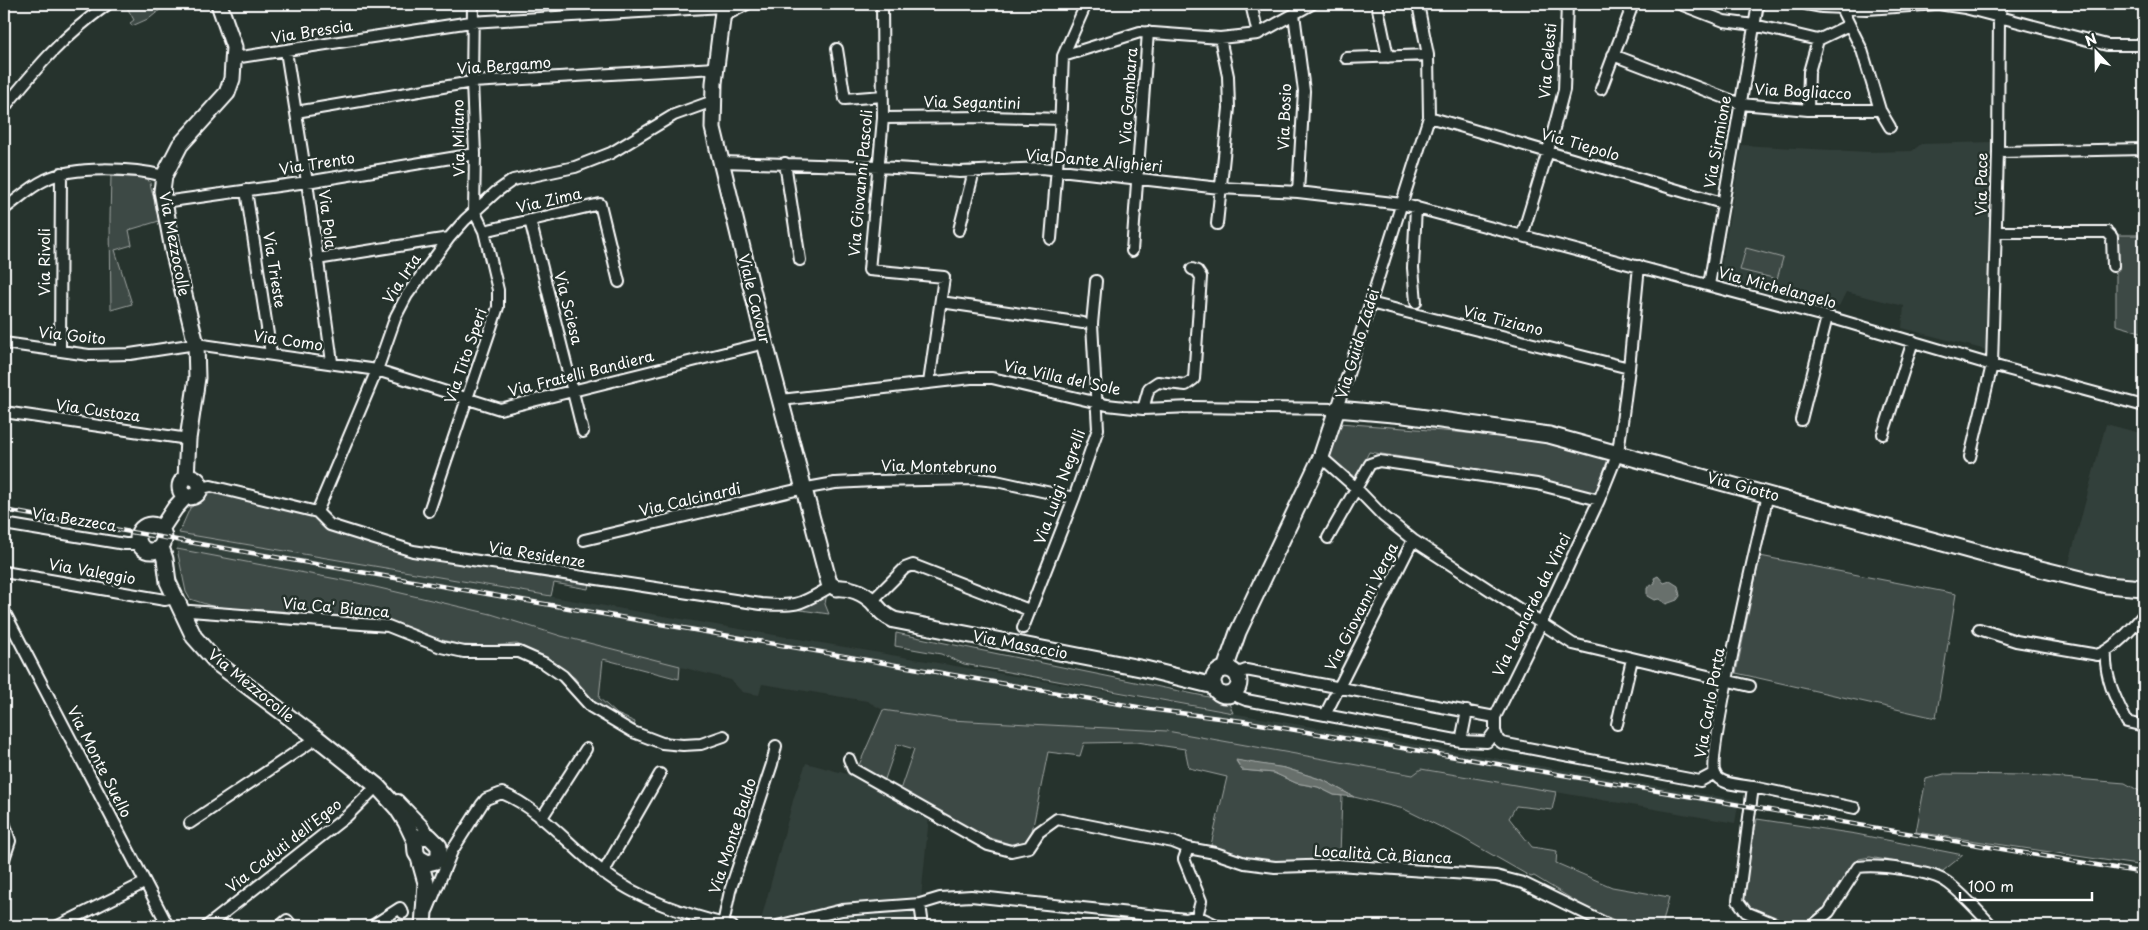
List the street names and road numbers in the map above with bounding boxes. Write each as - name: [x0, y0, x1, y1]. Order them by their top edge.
- street label: Via Brescia: [269, 13, 355, 48]
- street label: Via Celesti: [1532, 22, 1561, 100]
- street label: Via Gambara: [1113, 46, 1142, 145]
- street label: Via Bergamo: [456, 50, 552, 79]
- street label: Via Bogliacco: [1754, 76, 1852, 105]
- street label: Via Bosio: [1271, 83, 1296, 151]
- street label: Via Segantini: [923, 89, 1021, 114]
- street label: Via Sirmione: [1697, 93, 1736, 190]
- street label: Via Milano: [445, 99, 470, 177]
- street label: Via Giovanni Pascoli: [842, 108, 877, 257]
- street label: Via Tiepolo: [1538, 121, 1623, 166]
- street label: Via Dante Alighieri: [1024, 142, 1164, 177]
- street label: Via Trento: [277, 145, 356, 180]
- street label: Via Pace: [1968, 152, 1993, 216]
- street label: Via Zima: [514, 181, 584, 218]
- street label: Via Pola: [313, 188, 344, 250]
- street label: Via Mezzocolle: [154, 190, 197, 298]
- street label: Via Rivoli: [32, 228, 55, 296]
- street label: Via Trieste: [258, 230, 293, 310]
- street label: Via Irta: [376, 249, 426, 308]
- street label: Viale Cavour: [733, 251, 778, 346]
- street label: Via Michelangelo: [1716, 260, 1839, 313]
- street label: Via Sciesa: [549, 269, 590, 347]
- street label: Via Guido Zadei: [1329, 286, 1384, 402]
- street label: Via Tiziano: [1461, 298, 1546, 341]
- street label: Via Tito Speri: [437, 305, 492, 406]
- street label: Via Goito: [37, 320, 107, 349]
- street label: Via Como: [252, 323, 325, 356]
- street label: Via Fratelli Bandiera: [505, 343, 656, 402]
- street label: Via Villa del Sole: [1001, 353, 1123, 400]
- street label: Via Custoza: [54, 392, 143, 427]
- street label: Via Luigi Negrelli: [1027, 426, 1090, 547]
- street label: Via Montebruno: [881, 453, 997, 478]
- street label: Via Giotto: [1705, 465, 1782, 506]
- street label: Via Calcinardi: [637, 476, 743, 521]
- street label: Via Bezzeca: [30, 500, 119, 537]
- street label: Via Leonardo da Vinci: [1486, 528, 1576, 680]
- street label: Via Residenze: [487, 535, 587, 573]
- street label: Via Giovanni Verga: [1318, 538, 1403, 675]
- street label: Via Valeggio: [47, 552, 138, 590]
- street label: Via Ca' Bianca: [282, 590, 391, 623]
- street label: Via Masaccio: [971, 623, 1070, 664]
- street label: Via Mezzocolle: [204, 643, 300, 727]
- street label: Via Carlo Porta: [1687, 645, 1730, 760]
- street label: Via Monte Suello: [62, 701, 138, 821]
- street label: Via Monte Baldo: [702, 774, 761, 897]
- street label: Via Caduti dell'Egeo: [220, 792, 346, 898]
- street label: Località Cà Bianca: [1313, 838, 1453, 869]

